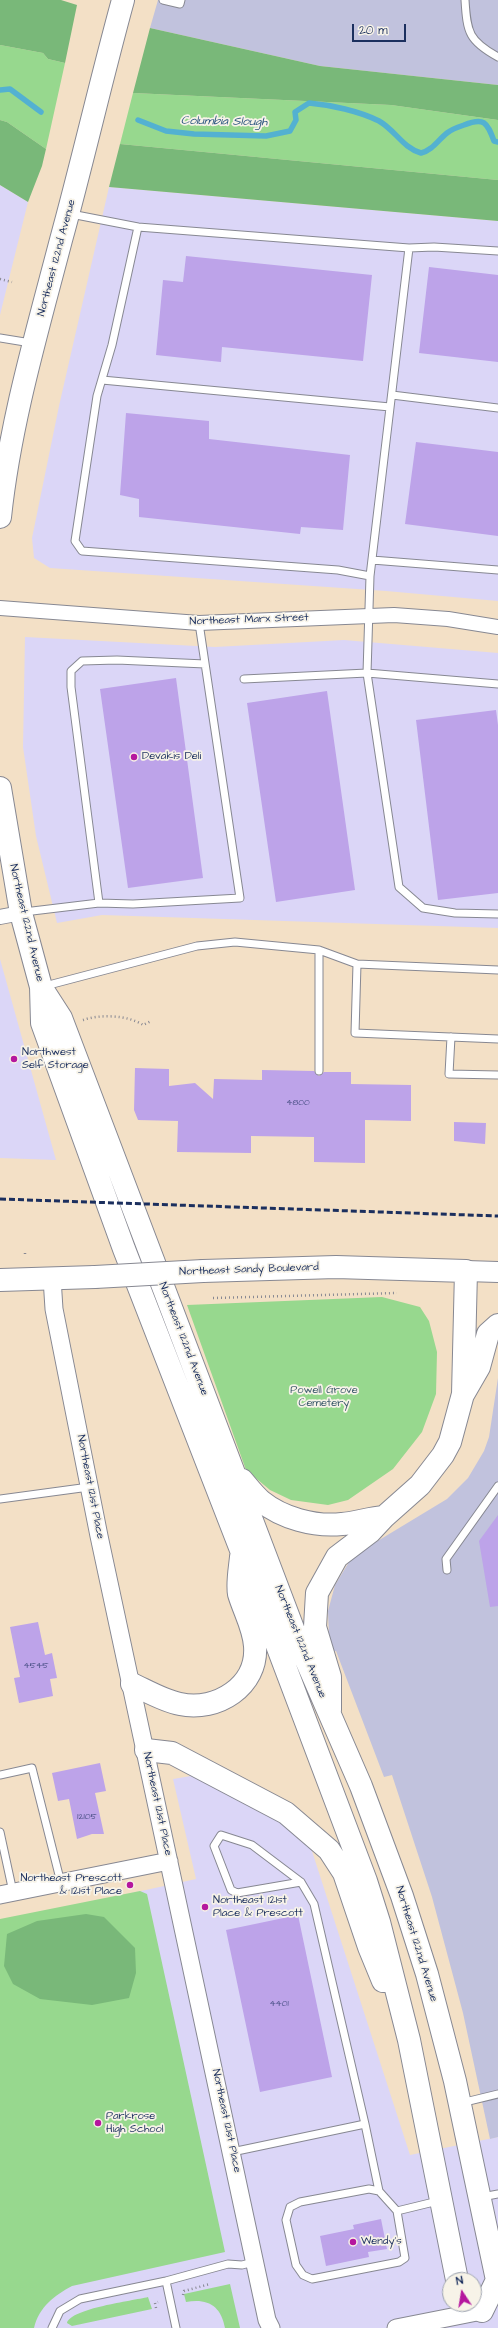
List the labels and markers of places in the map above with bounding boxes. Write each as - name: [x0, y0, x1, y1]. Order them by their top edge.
- place label: Devakis Deli: [142, 750, 201, 764]
- marker: Devakis Deli: [129, 752, 139, 762]
- place label: Northwest Self Storage: [22, 1046, 89, 1072]
- marker: Northwest Self Storage: [9, 1054, 19, 1064]
- place label: Northeast Prescott & 121st Place: [20, 1872, 122, 1898]
- marker: Northeast Prescott & 121st Place: [125, 1880, 135, 1890]
- place label: Northeast 121st Place & Prescott: [213, 1894, 303, 1920]
- marker: Northeast 121st Place & Prescott: [200, 1902, 210, 1912]
- place label: Parkrose High School: [106, 2110, 163, 2136]
- marker: Parkrose High School: [93, 2118, 103, 2128]
- place label: Wendy's: [361, 2235, 402, 2249]
- marker: Wendy's: [348, 2237, 358, 2247]

